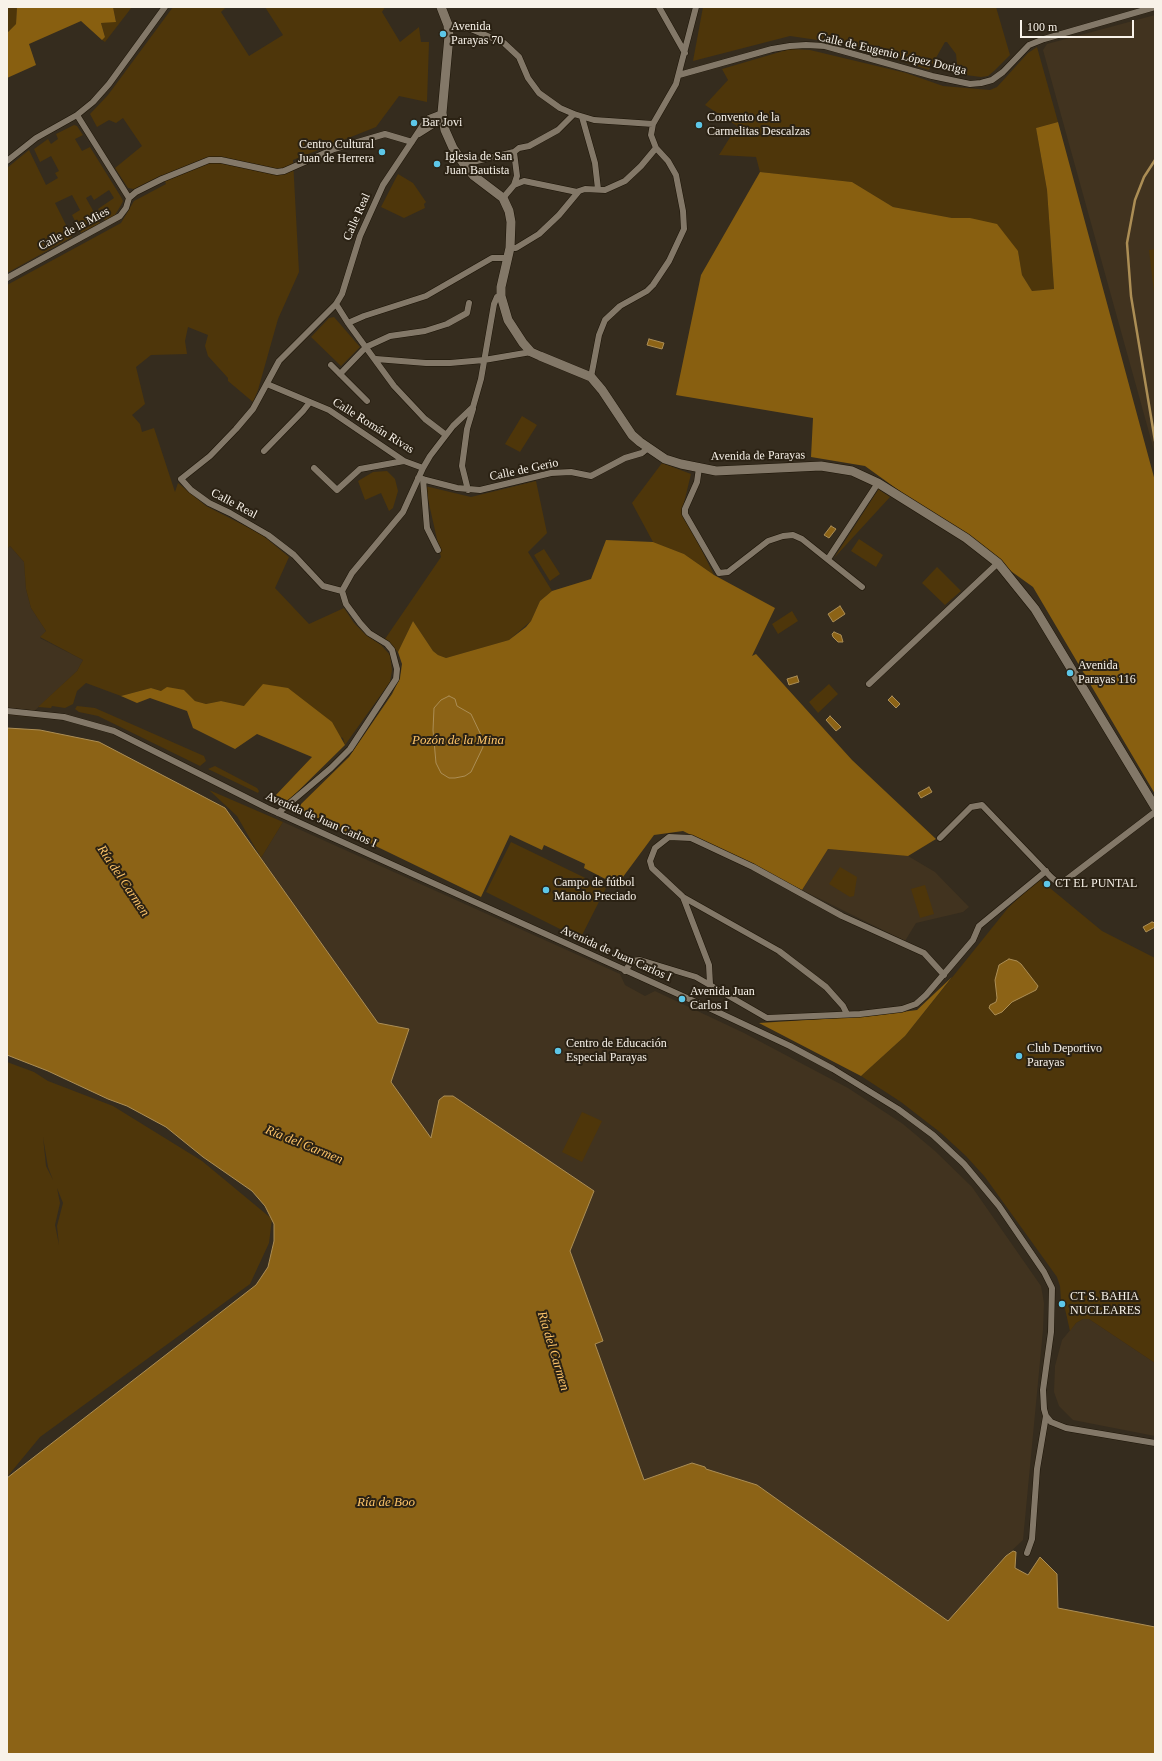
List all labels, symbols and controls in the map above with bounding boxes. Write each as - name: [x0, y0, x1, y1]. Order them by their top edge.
- scale bar: [1022, 12, 1136, 38]
- place label: Avenida Parayas 70: [451, 20, 503, 48]
- text: 100 m: [1027, 20, 1057, 34]
- marker: Avenida Parayas 70: [438, 29, 448, 39]
- street label: Calle de Eugenio López Doriga: [816, 30, 968, 78]
- place label: Convento de la Carmelitas Descalzas: [707, 111, 810, 139]
- place label: Bar Jovi: [422, 116, 462, 130]
- marker: Bar Jovi: [409, 118, 419, 128]
- marker: Convento de la Carmelitas Descalzas: [694, 120, 704, 130]
- place label: Centro Cultural Juan de Herrera: [298, 138, 374, 166]
- marker: Centro Cultural Juan de Herrera: [377, 147, 387, 157]
- place label: Iglesia de San Juan Bautista: [445, 150, 512, 178]
- marker: Iglesia de San Juan Bautista: [432, 159, 442, 169]
- street label: Calle Real: [340, 191, 374, 243]
- street label: Calle de la Mies: [36, 204, 112, 254]
- street label: Calle Román Rivas: [330, 395, 416, 457]
- street label: Avenida de Parayas: [711, 448, 805, 464]
- street label: Calle de Gerio: [488, 456, 560, 484]
- street label: Calle Real: [208, 486, 260, 522]
- place label: Avenida Parayas 116: [1078, 659, 1136, 687]
- marker: Avenida Parayas 116: [1065, 668, 1075, 678]
- water label: Pozón de la Mina: [412, 733, 504, 749]
- street label: Avenida de Juan Carlos I: [263, 789, 379, 851]
- water label: Ría del Carmen: [94, 843, 152, 919]
- place label: Campo de fútbol Manolo Preciado: [554, 876, 636, 904]
- place label: CT EL PUNTAL: [1055, 877, 1137, 891]
- marker: CT EL PUNTAL: [1042, 879, 1052, 889]
- marker: Campo de fútbol Manolo Preciado: [541, 885, 551, 895]
- street label: Avenida de Juan Carlos I: [558, 923, 674, 985]
- place label: Avenida Juan Carlos I: [690, 985, 755, 1013]
- marker: Avenida Juan Carlos I: [677, 994, 687, 1004]
- place label: Centro de Educación Especial Parayas: [566, 1037, 667, 1065]
- place label: Club Deportivo Parayas: [1027, 1042, 1102, 1070]
- marker: Centro de Educación Especial Parayas: [553, 1046, 563, 1056]
- marker: Club Deportivo Parayas: [1014, 1051, 1024, 1061]
- water label: Ría del Carmen: [263, 1122, 345, 1168]
- place label: CT S. BAHIA NUCLEARES: [1070, 1290, 1141, 1318]
- marker: CT S. BAHIA NUCLEARES: [1057, 1299, 1067, 1309]
- water label: Ría del Carmen: [534, 1309, 572, 1393]
- water label: Ría de Boo: [357, 1495, 415, 1511]

